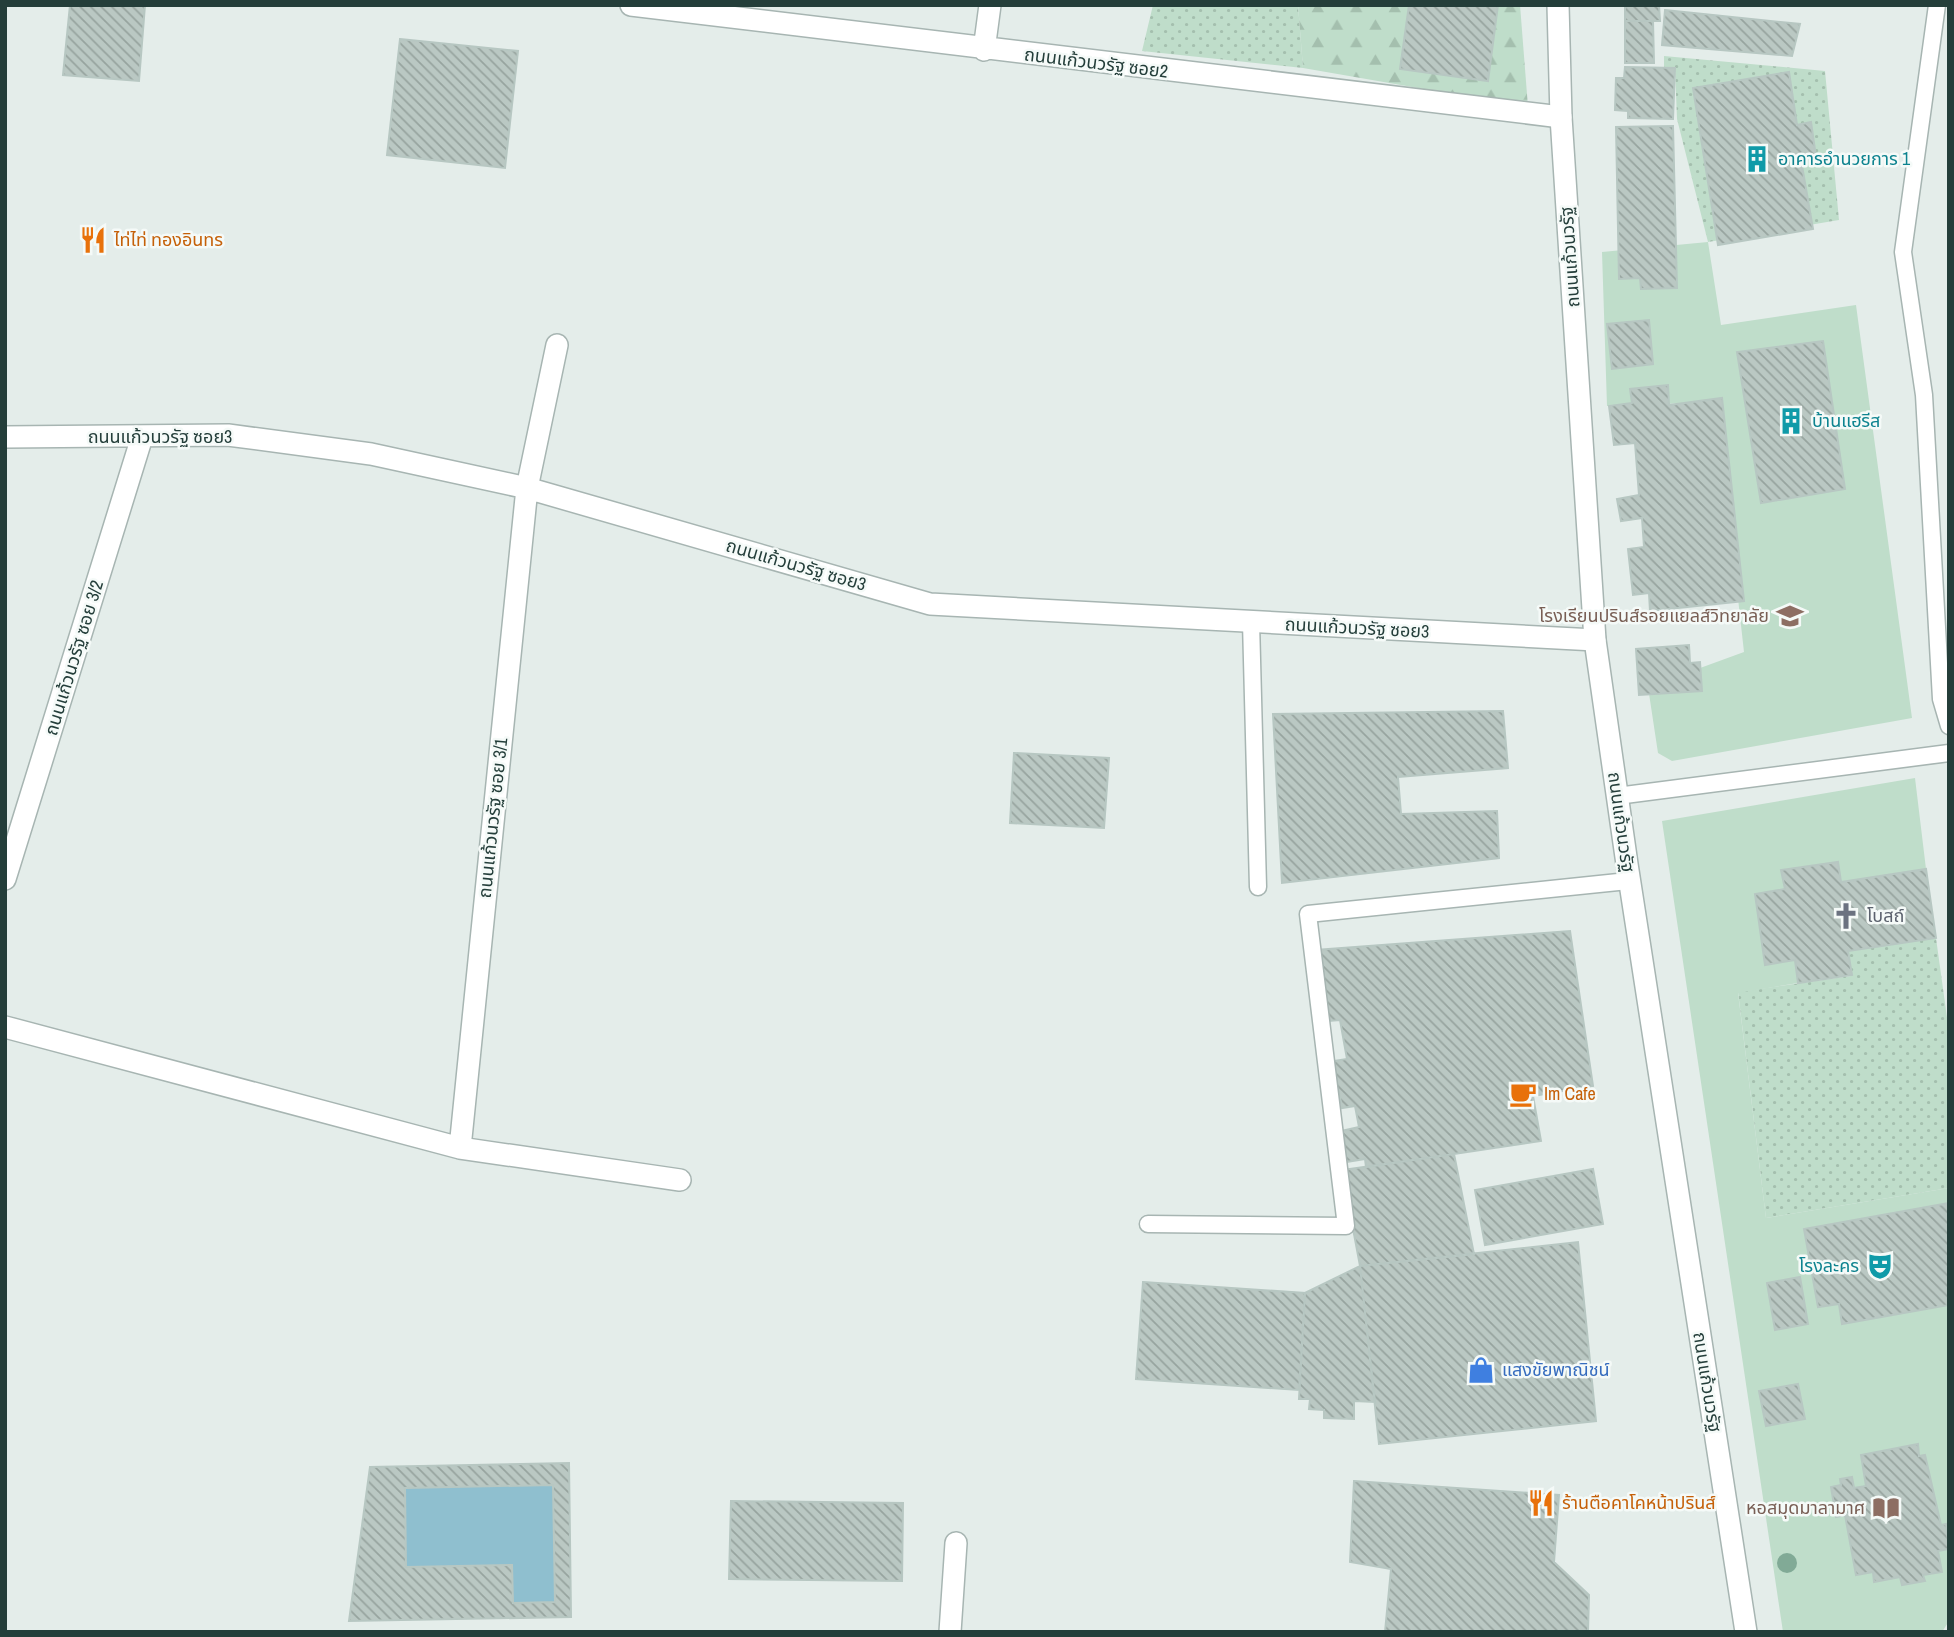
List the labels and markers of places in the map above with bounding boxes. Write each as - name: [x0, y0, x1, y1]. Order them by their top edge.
- building icon: อาคารอำนวยการ 1: [1742, 144, 1772, 174]
- place label: อาคารอำนวยการ 1: [1778, 146, 1911, 171]
- restaurant icon: ไท่ไท่ ทองอินทร: [78, 225, 108, 255]
- place label: ไท่ไท่ ทองอินทร: [113, 227, 223, 252]
- building icon: บ้านแฮรีส: [1776, 406, 1806, 436]
- place label: บ้านแฮรีส: [1812, 408, 1880, 433]
- school or university icon: โรงเรียนปรินส์รอยแยลส์วิทยาลัย: [1775, 601, 1805, 631]
- place label: โรงเรียนปรินส์รอยแยลส์วิทยาลัย: [1539, 603, 1769, 628]
- church icon: โบสถ์: [1831, 901, 1861, 931]
- place label: โบสถ์: [1867, 903, 1904, 928]
- cafe icon: Im Cafe: [1508, 1079, 1538, 1109]
- place label: Im Cafe: [1544, 1081, 1596, 1106]
- theatre icon: โรงละคร: [1865, 1251, 1895, 1281]
- place label: โรงละคร: [1799, 1253, 1859, 1278]
- shop icon: แสงขัยพาณิชน์: [1466, 1355, 1496, 1385]
- place label: แสงขัยพาณิชน์: [1502, 1357, 1610, 1382]
- restaurant icon: ร้านตือคาโคหน้าปรินส์: [1526, 1488, 1556, 1518]
- place label: ร้านตือคาโคหน้าปรินส์: [1562, 1490, 1716, 1515]
- library icon: หอสมุดมาลามาศ: [1871, 1493, 1901, 1523]
- place label: หอสมุดมาลามาศ: [1746, 1495, 1865, 1520]

